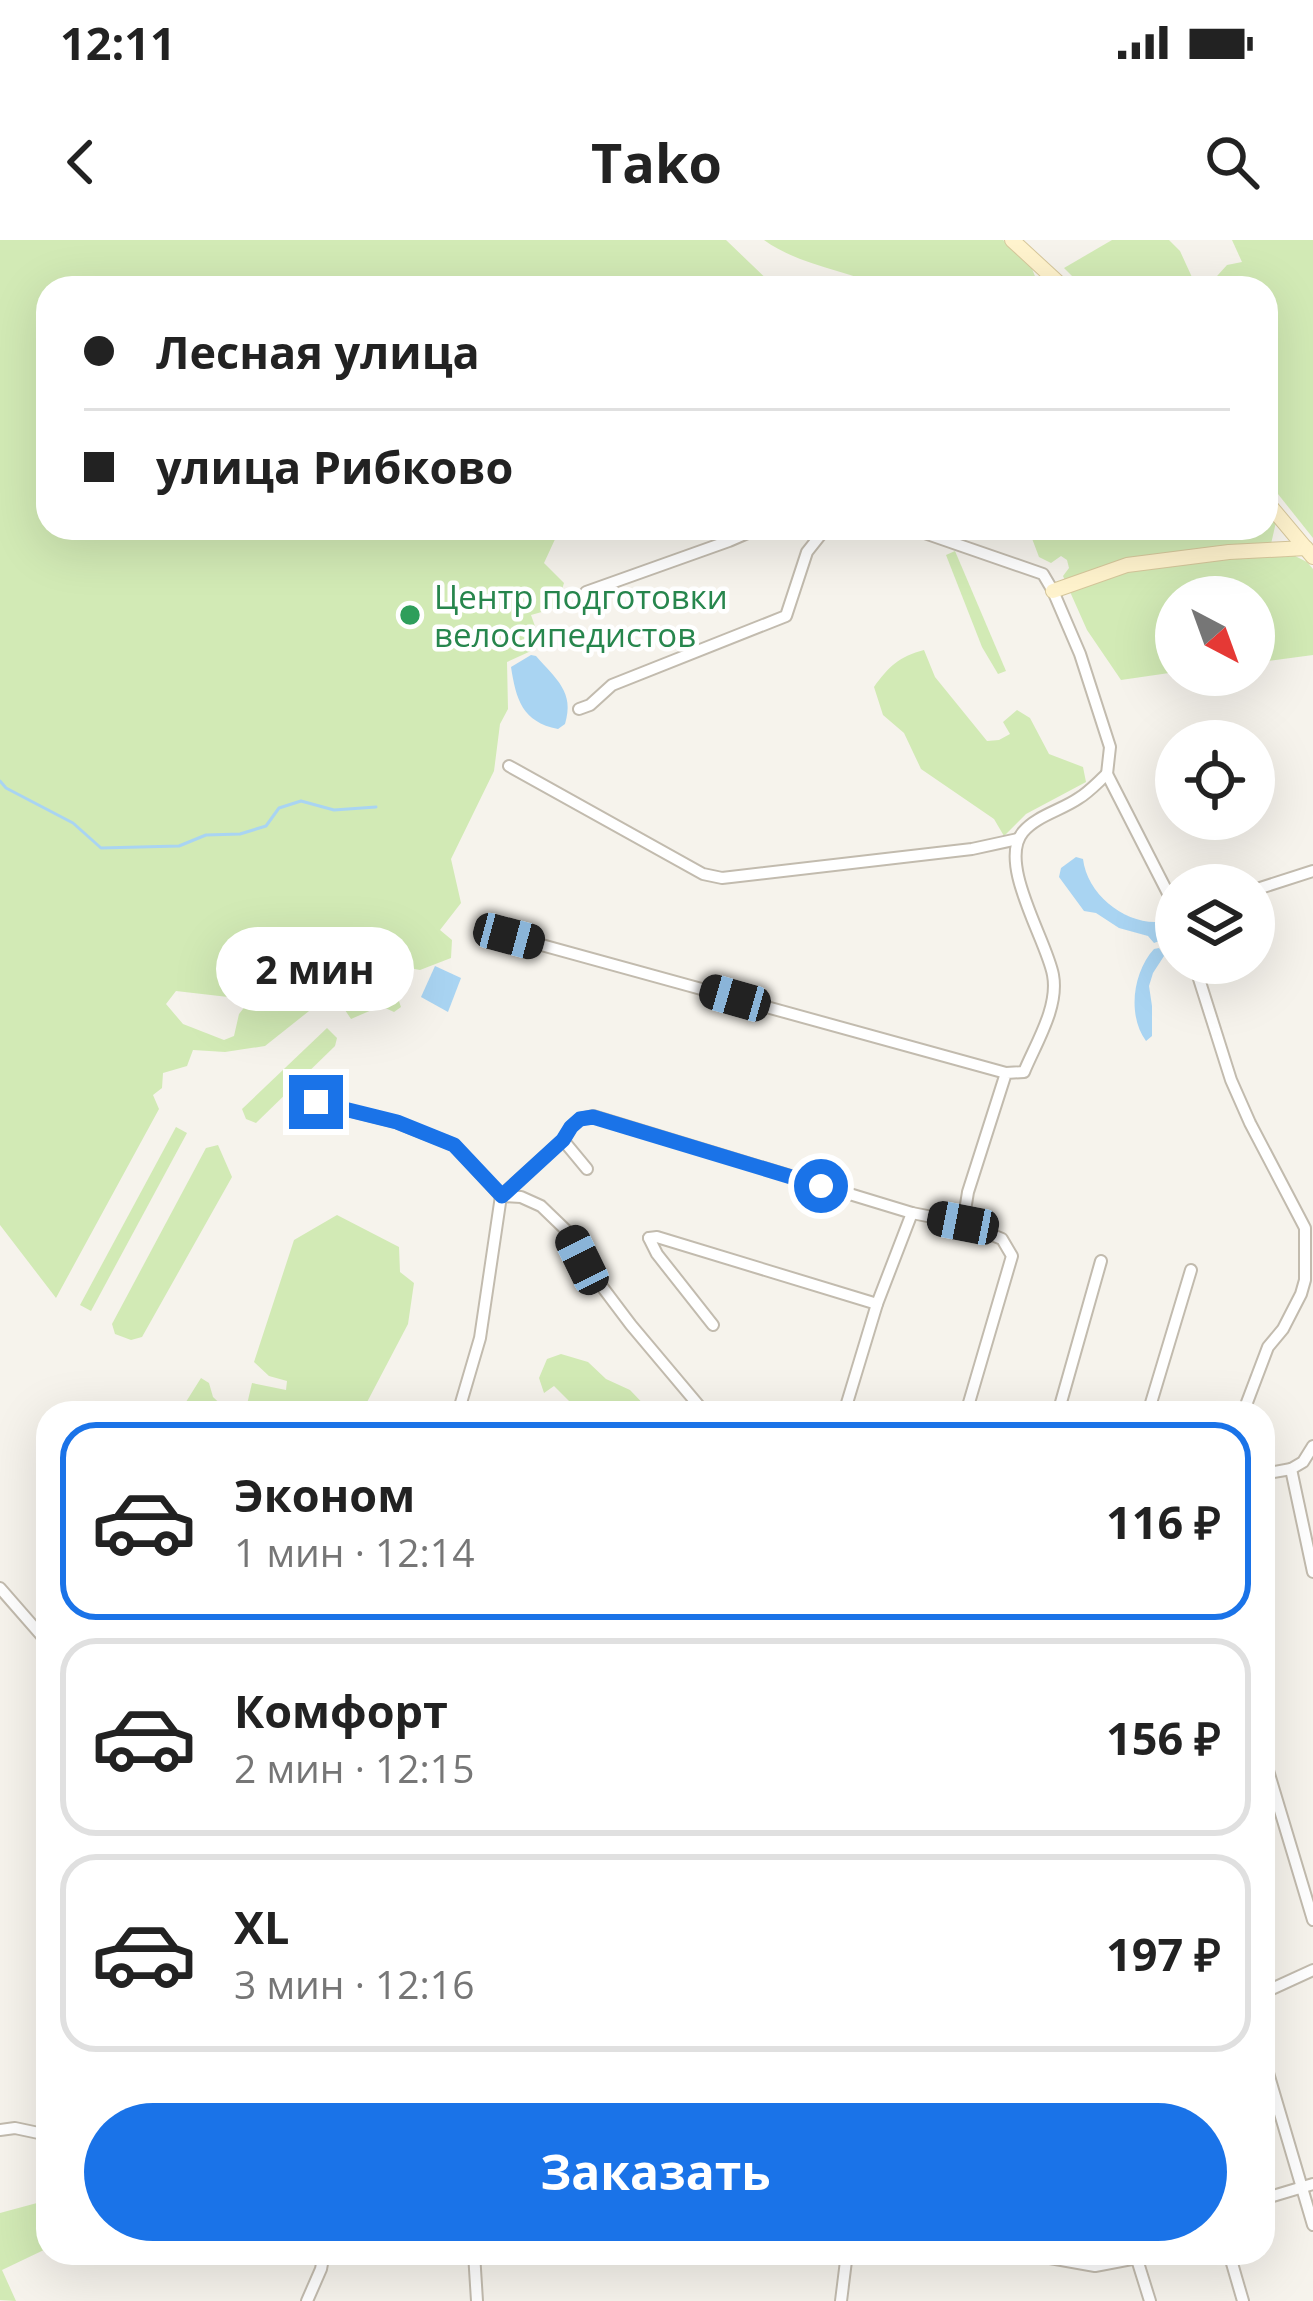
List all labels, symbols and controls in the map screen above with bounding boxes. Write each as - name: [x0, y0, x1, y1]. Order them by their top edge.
- text: 12:11: [60, 12, 176, 73]
- text: Tako: [591, 125, 722, 199]
- icon: back: [48, 129, 114, 195]
- icon: search: [1199, 129, 1265, 195]
- text: Лесная улица: [156, 321, 480, 382]
- text: улица Рибково: [156, 436, 513, 497]
- place label: Центр подготовки велосипедистов: [434, 574, 728, 657]
- north arrow: [1155, 576, 1275, 696]
- map controls: [1155, 576, 1275, 984]
- marker: Центр подготовки велосипедистов: [397, 602, 423, 628]
- button: locate: [1155, 720, 1275, 840]
- button: layers: [1155, 864, 1275, 984]
- car: [470, 909, 548, 963]
- callout: 2 мин: [217, 928, 415, 1012]
- text: 2 мин: [255, 942, 375, 995]
- car: [695, 971, 775, 1025]
- route end: [289, 1075, 343, 1129]
- route start: [794, 1159, 848, 1213]
- car: [924, 1198, 1002, 1248]
- car: [550, 1220, 614, 1300]
- text: Эконом: [234, 1464, 415, 1525]
- icon: car: [90, 1467, 198, 1575]
- text: 116 ₽: [1106, 1491, 1221, 1552]
- text: 1 мин · 12:14: [234, 1525, 474, 1578]
- text: Комфорт: [234, 1680, 448, 1741]
- icon: car: [90, 1683, 198, 1791]
- text: 156 ₽: [1106, 1707, 1221, 1768]
- text: 2 мин · 12:15: [234, 1741, 474, 1794]
- text: XL: [234, 1896, 289, 1957]
- icon: car: [90, 1899, 198, 2007]
- text: 197 ₽: [1106, 1923, 1221, 1984]
- text: 3 мин · 12:16: [234, 1957, 474, 2010]
- button: Заказать: [84, 2103, 1227, 2241]

